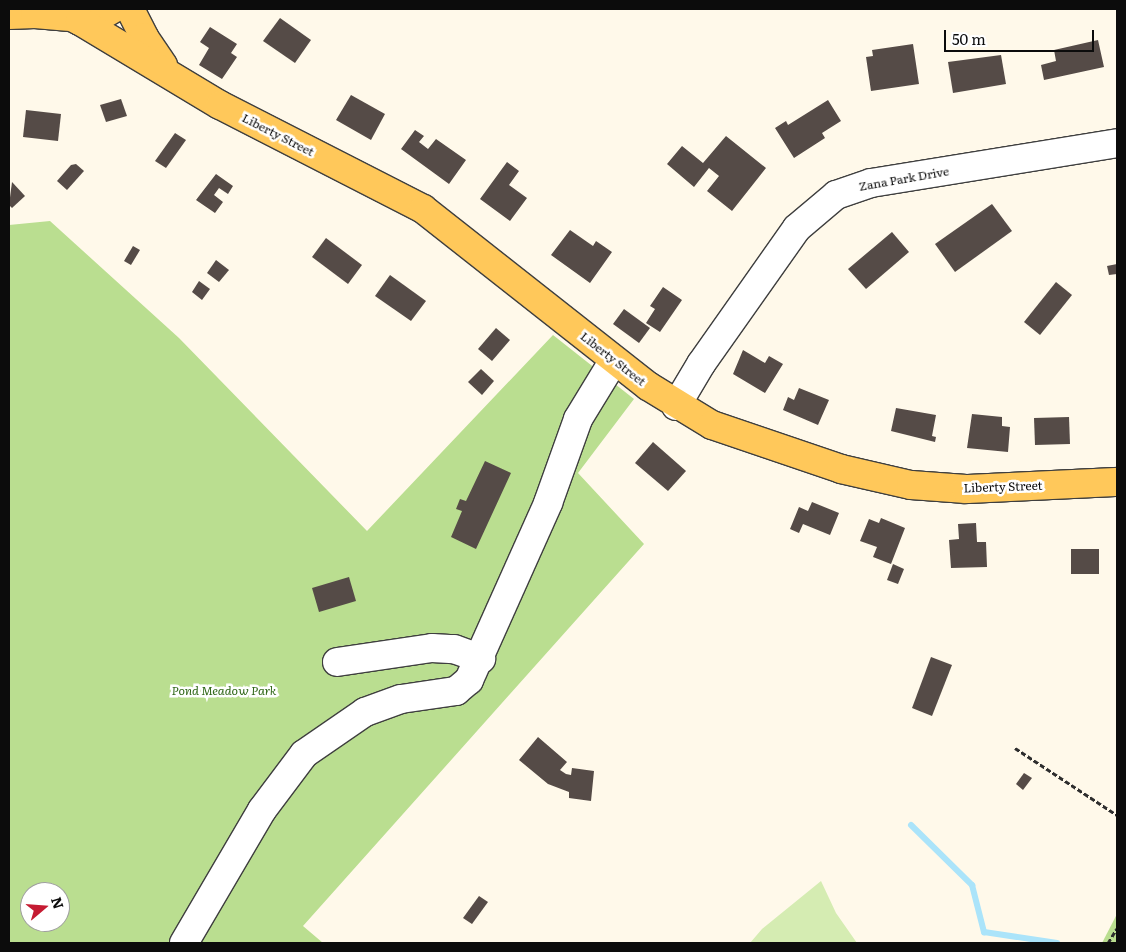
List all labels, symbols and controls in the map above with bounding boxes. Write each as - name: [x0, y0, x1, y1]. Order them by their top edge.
- scale bar: [946, 20, 1096, 52]
- text: 50 m: [952, 27, 986, 50]
- street label: Liberty Street: [240, 111, 316, 159]
- street label: Zana Park Drive: [858, 164, 950, 194]
- street label: Liberty Street: [577, 329, 649, 389]
- street label: Liberty Street: [963, 478, 1043, 496]
- park label: Pond Meadow Park: [172, 684, 276, 698]
- north arrow: [20, 882, 70, 932]
- text: N: [47, 894, 70, 911]

